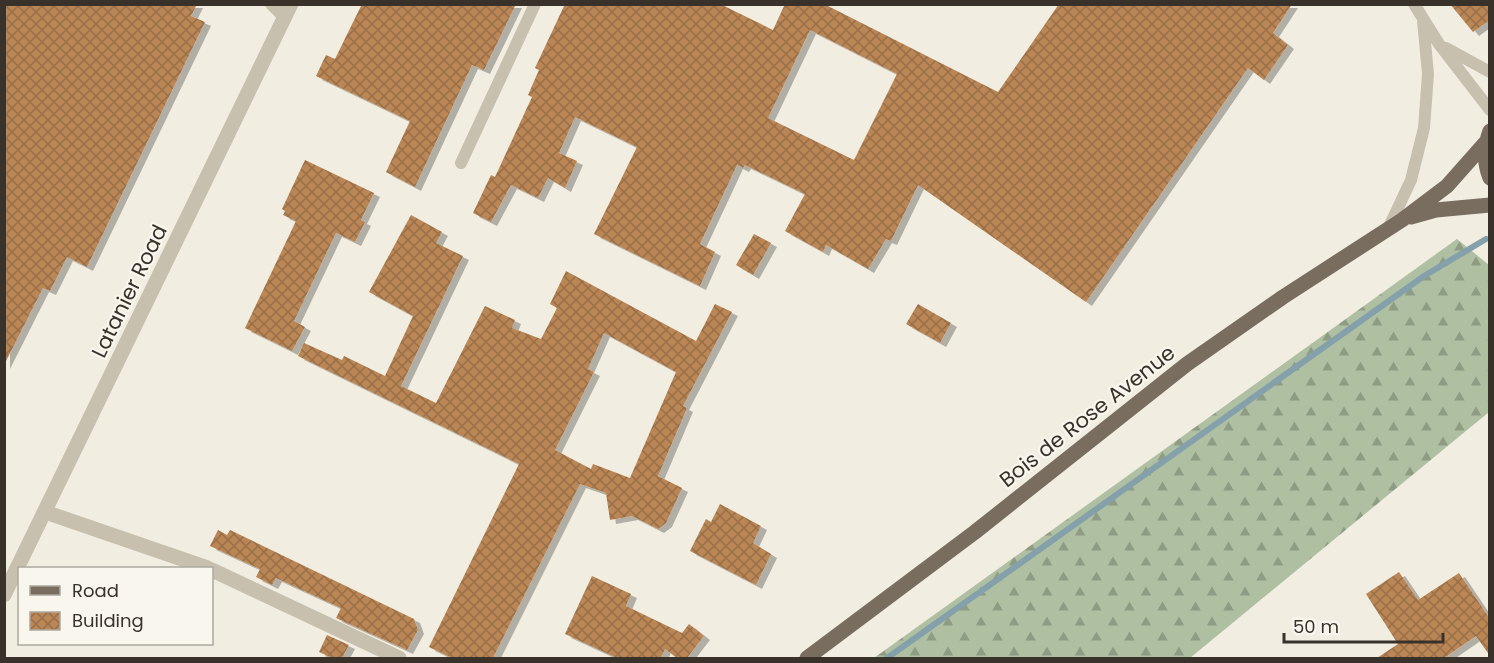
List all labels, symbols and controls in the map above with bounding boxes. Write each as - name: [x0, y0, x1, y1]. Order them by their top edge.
- street label: Latanier Road: [84, 220, 174, 362]
- street label: Bois de Rose Avenue: [993, 338, 1181, 494]
- legend: [18, 567, 213, 645]
- text: Road: [72, 578, 119, 603]
- scale bar: [1284, 606, 1443, 644]
- text: Building: [72, 608, 144, 633]
- text: 50 m: [1293, 614, 1339, 639]

